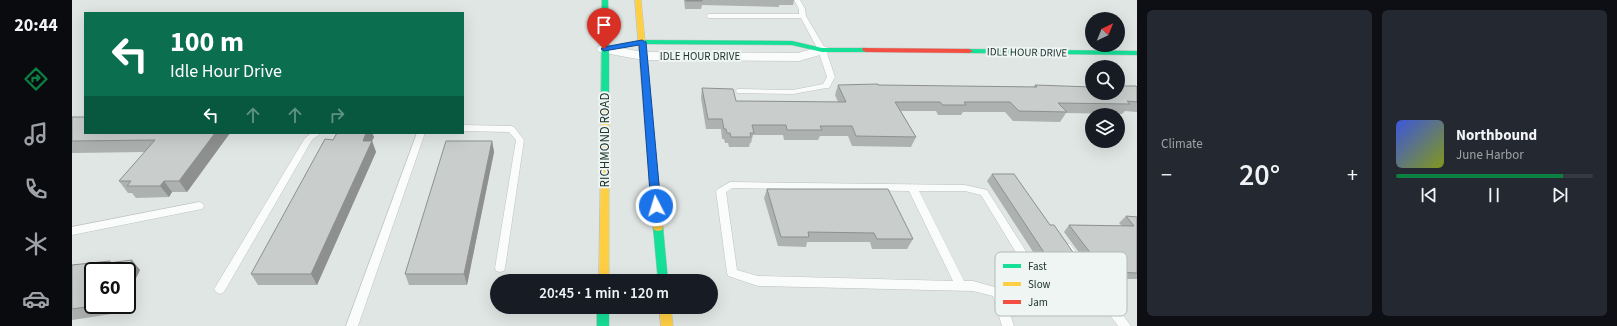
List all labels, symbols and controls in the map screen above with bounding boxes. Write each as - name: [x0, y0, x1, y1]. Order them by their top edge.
- pin: [587, 8, 621, 49]
- north arrow: [1085, 12, 1125, 52]
- map controls: [1085, 12, 1125, 148]
- text: 20:44: [14, 13, 58, 38]
- icon: arrive: [593, 14, 615, 36]
- text: 100 m: [170, 22, 244, 62]
- icon: left: [104, 28, 156, 80]
- street label: IDLE HOUR DRIVE: [987, 44, 1068, 61]
- street label: IDLE HOUR DRIVE: [660, 49, 740, 64]
- text: Idle Hour Drive: [170, 59, 282, 84]
- button: search: [1085, 60, 1125, 100]
- icon: directions: [22, 65, 50, 93]
- street label: RICHMOND ROAD: [596, 93, 614, 187]
- icon: left: [200, 104, 222, 126]
- icon: ahead: [242, 104, 264, 126]
- icon: ahead: [284, 104, 306, 126]
- icon: right: [326, 104, 348, 126]
- button: layers: [1085, 108, 1125, 148]
- icon: music: [22, 120, 50, 148]
- text: Northbound: [1456, 125, 1537, 146]
- text: Climate: [1161, 135, 1203, 153]
- text: June Harbor: [1456, 146, 1524, 164]
- text: 20°: [1239, 154, 1280, 197]
- text: −: [1161, 159, 1172, 191]
- text: +: [1347, 159, 1358, 191]
- icon: phone: [22, 175, 50, 203]
- icon: previous: [1418, 184, 1440, 206]
- icon: pause: [1483, 184, 1505, 206]
- icon: next: [1549, 184, 1571, 206]
- position arrow: [635, 185, 677, 227]
- icon: climate: [22, 230, 50, 258]
- legend: [995, 252, 1127, 316]
- text: Fast: [1028, 259, 1047, 274]
- speed limit sign: 60: [84, 262, 136, 314]
- text: Slow: [1028, 277, 1051, 292]
- text: 20:45 · 1 min · 120 m: [539, 283, 669, 304]
- icon: car: [22, 285, 50, 313]
- text: Jam: [1028, 295, 1048, 310]

